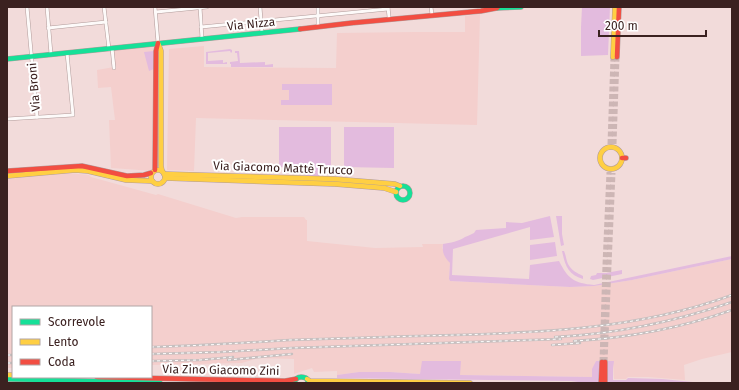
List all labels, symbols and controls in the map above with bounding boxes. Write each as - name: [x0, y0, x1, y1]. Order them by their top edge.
- scale bar: [599, 12, 706, 38]
- street label: Via Nizza: [226, 15, 276, 33]
- text: 200 m: [605, 19, 638, 33]
- street label: Via Broni: [25, 62, 43, 112]
- street label: Via Giacomo Mattè Trucco: [213, 159, 353, 177]
- legend: [12, 306, 152, 378]
- text: Scorrevole: [48, 315, 105, 329]
- text: Lento: [48, 335, 78, 349]
- text: Coda: [48, 355, 75, 369]
- street label: Via Zino Giacomo Zini: [162, 362, 280, 378]

